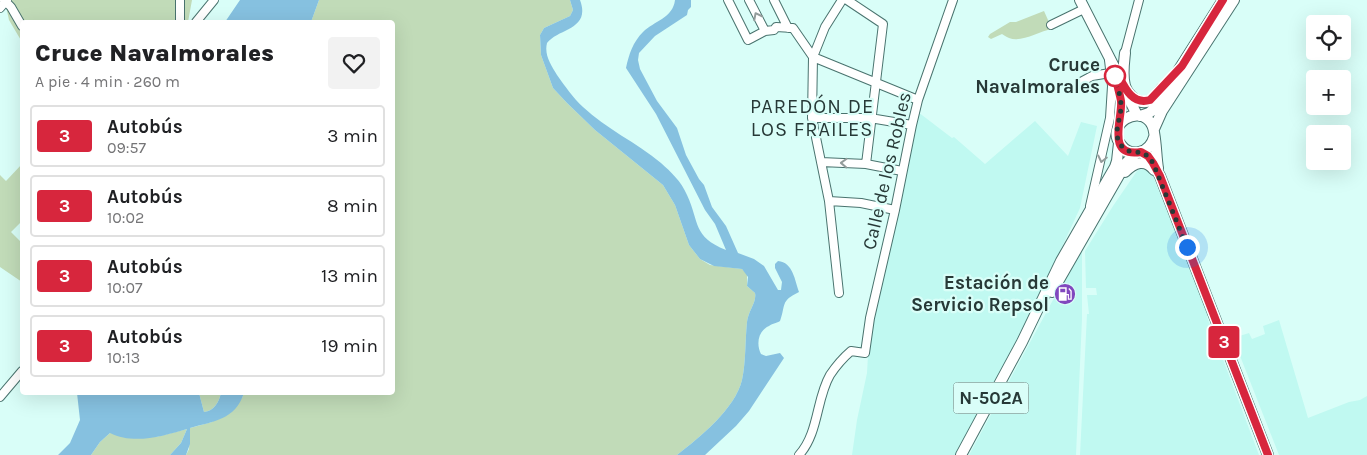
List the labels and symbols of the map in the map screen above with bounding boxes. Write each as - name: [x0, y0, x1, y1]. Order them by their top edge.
- one-way arrow: [753, 12, 763, 21]
- place label: Cruce Navalmorales: [975, 54, 1100, 98]
- marker: Cruce Navalmorales: [1104, 65, 1126, 87]
- street label: Calle de los Robles: [858, 90, 916, 252]
- district label: PAREDÓN DE LOS FRAILES: [750, 94, 874, 141]
- one-way arrow: [1097, 154, 1108, 163]
- one-way arrow: [840, 158, 848, 168]
- your location: [1175, 235, 1200, 260]
- place label: Estación de Servicio Repsol: [911, 272, 1049, 316]
- fuel station icon: Estación de Servicio Repsol: [1053, 282, 1077, 306]
- line badge: 3: [1208, 326, 1240, 358]
- road number: N-502A: [954, 382, 1028, 413]

